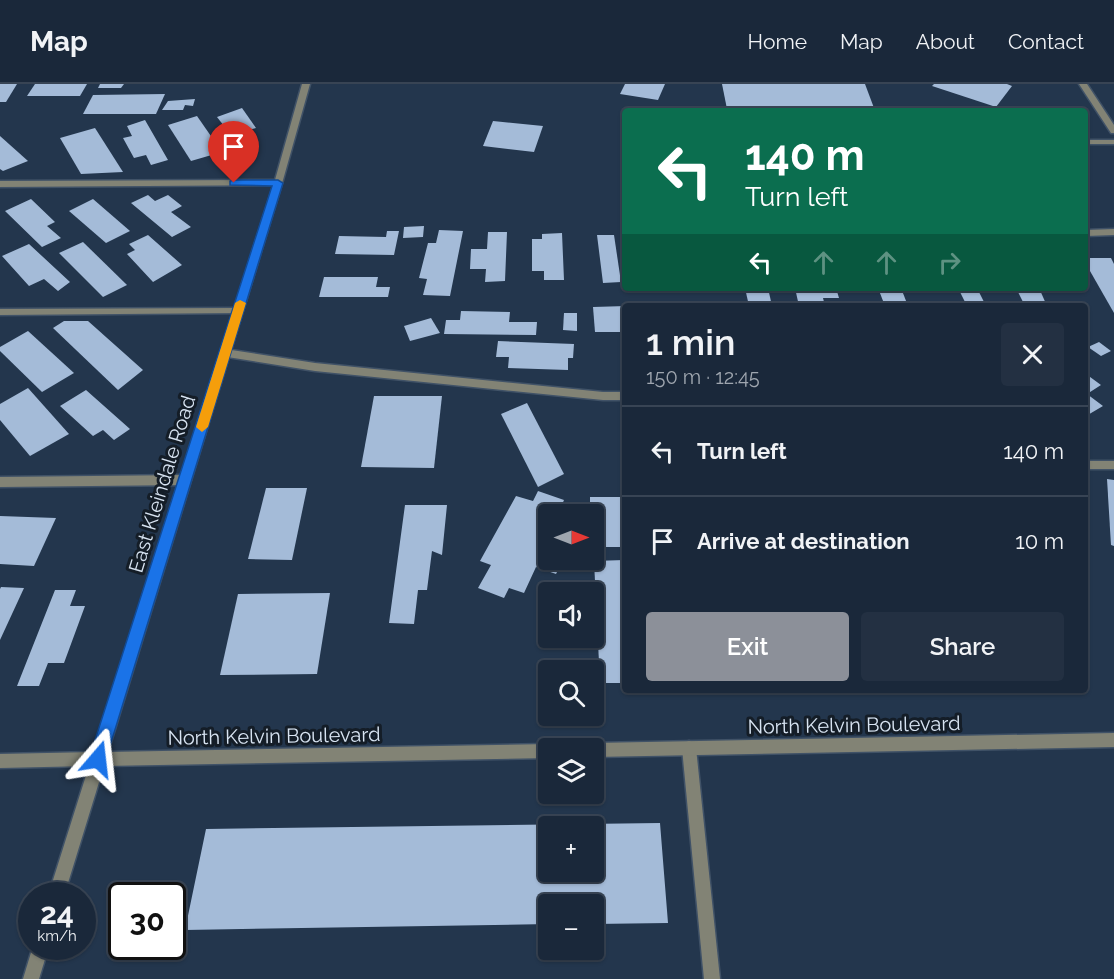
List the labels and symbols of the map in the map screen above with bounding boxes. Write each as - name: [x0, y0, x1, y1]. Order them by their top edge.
- pin: [208, 121, 259, 183]
- street label: East Kleindale Road: [124, 392, 200, 576]
- north arrow: [538, 504, 604, 570]
- street label: North Kelvin Boulevard: [747, 711, 961, 739]
- street label: North Kelvin Boulevard: [167, 722, 381, 750]
- position arrow: [66, 727, 130, 791]
- speed limit sign: 30: [108, 882, 186, 960]

